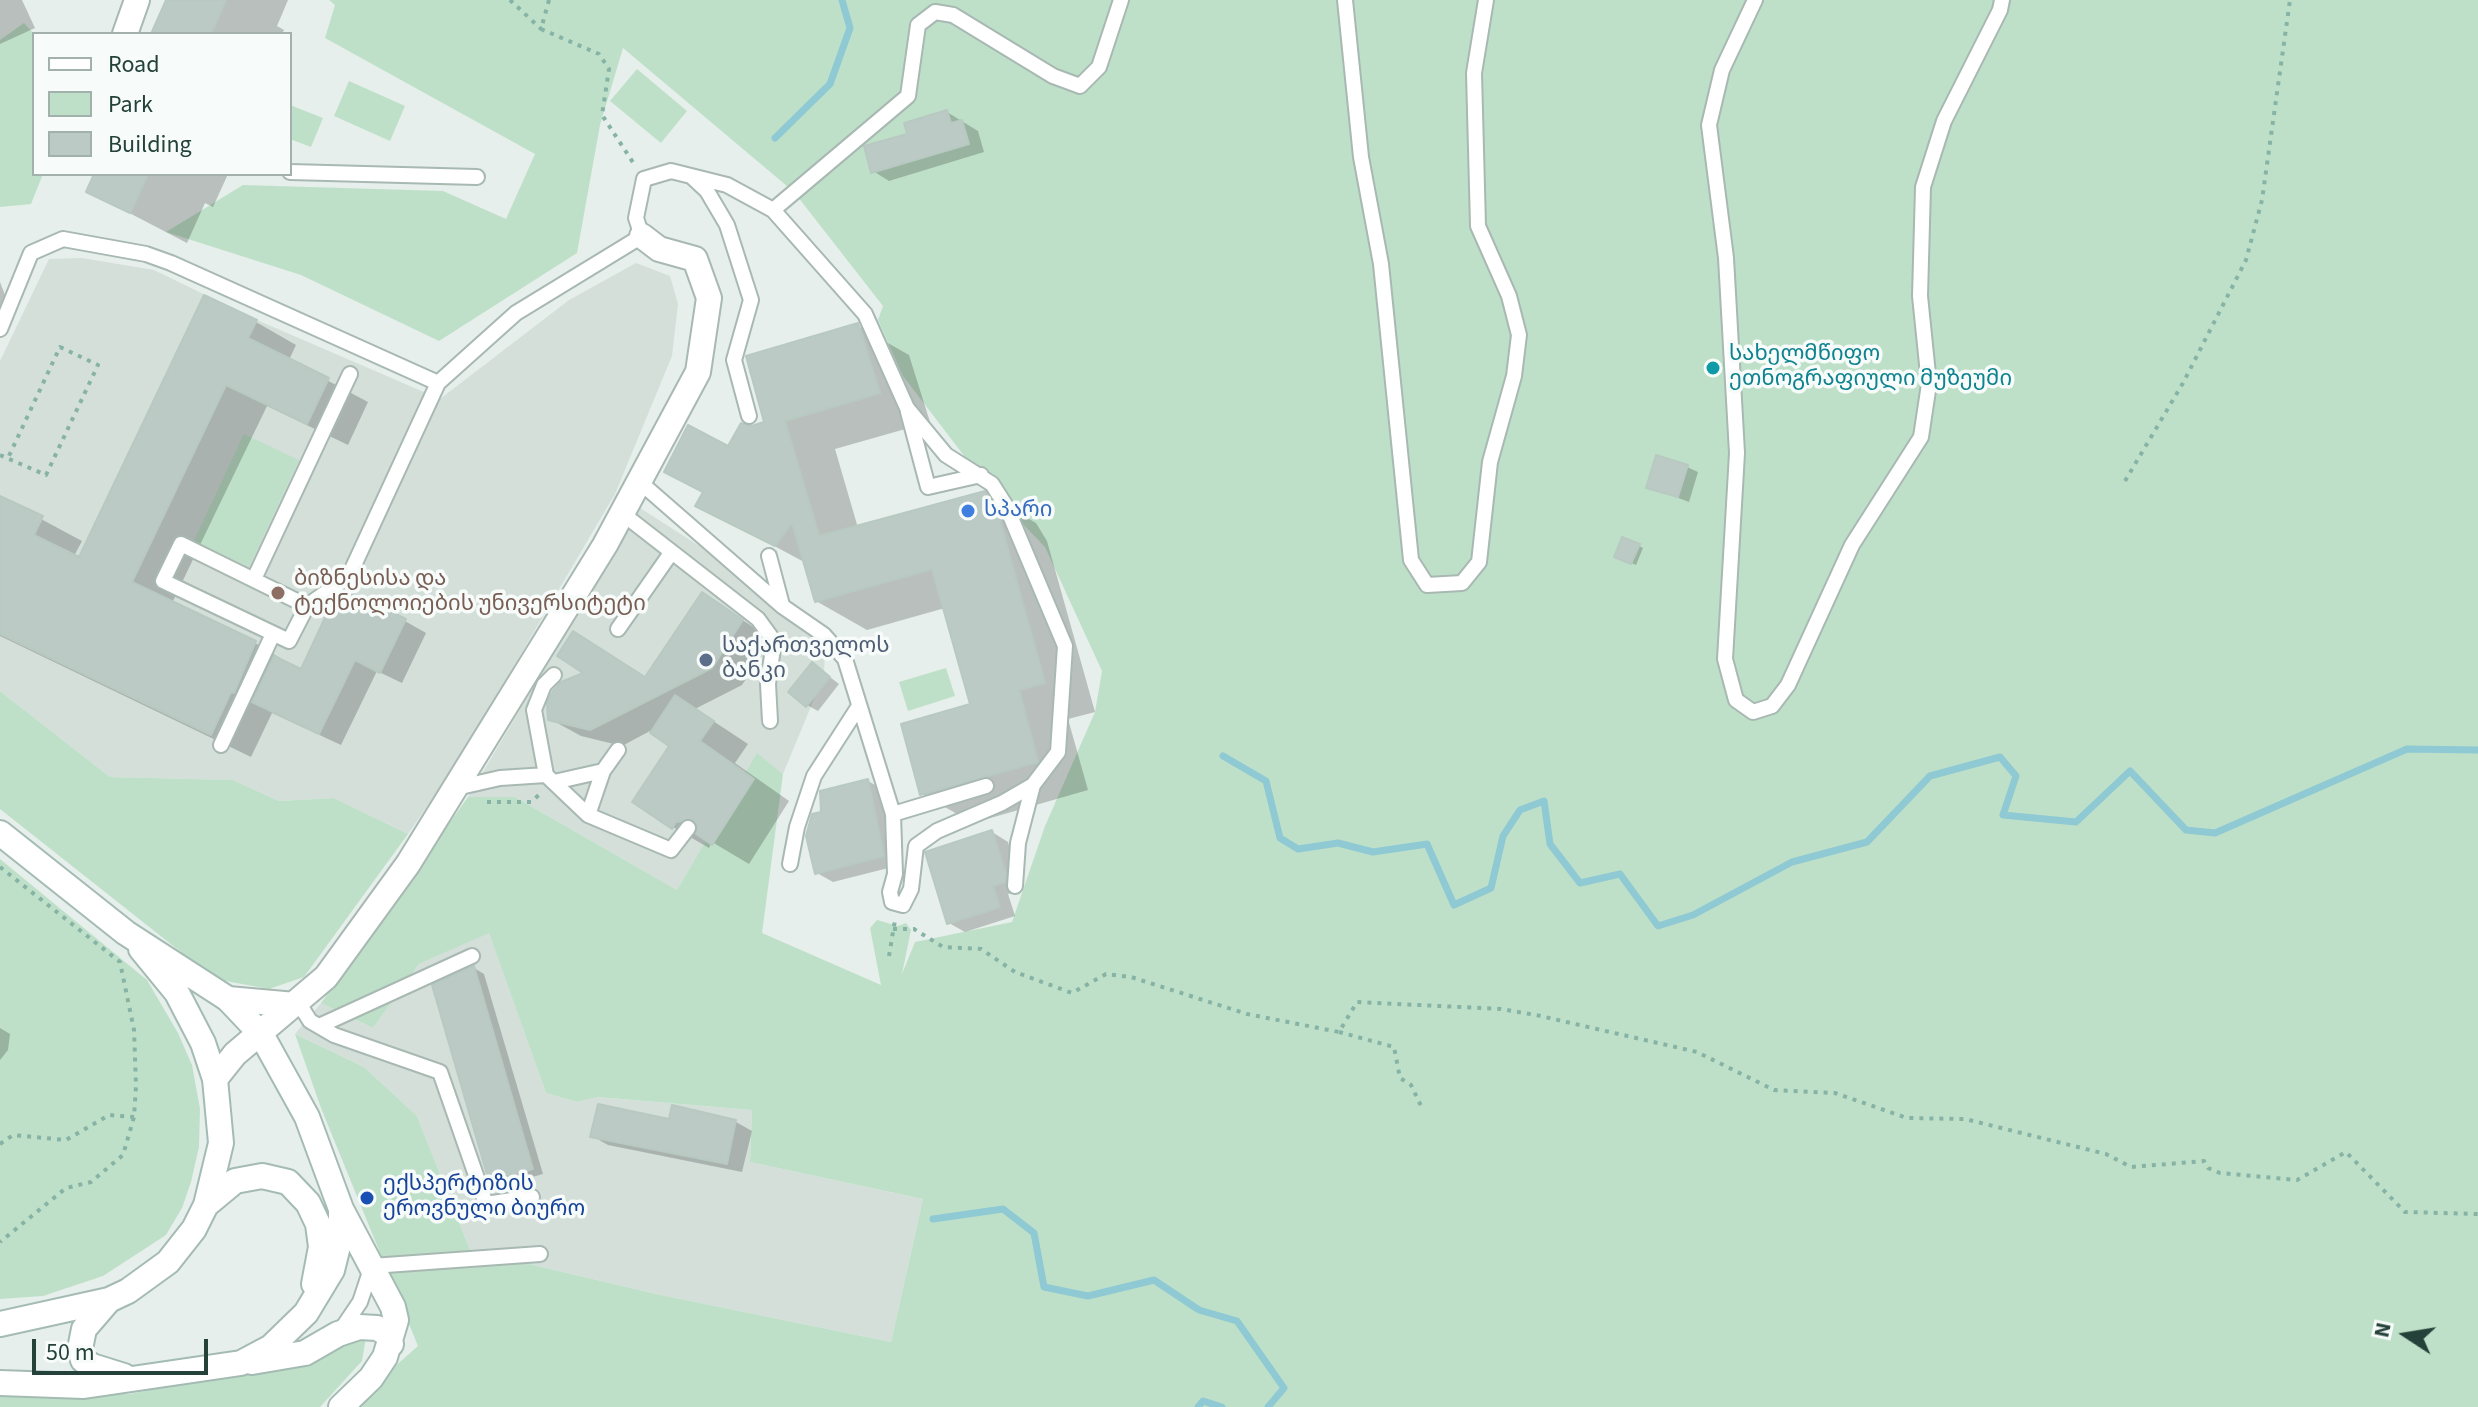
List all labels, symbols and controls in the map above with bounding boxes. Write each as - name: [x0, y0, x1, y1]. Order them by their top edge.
- legend: [32, 32, 292, 176]
- text: Road: [108, 47, 160, 82]
- text: Park: [108, 87, 153, 122]
- text: Building: [108, 127, 192, 162]
- place label: სახელმწიფო ეთნოგრაფიული მუზეუმი: [1729, 342, 2012, 394]
- marker: სახელმწიფო ეთნოგრაფიული მუზეუმი: [1704, 359, 1722, 377]
- place label: სპარი: [984, 498, 1052, 524]
- marker: სპარი: [959, 502, 977, 520]
- place label: ბიზნესისა და ტექნოლოიების უნივერსიტეტი: [294, 567, 646, 618]
- marker: ბიზნესისა და ტექნოლოიების უნივერსიტეტი: [269, 584, 287, 602]
- place label: საქართველოს ბანკი: [722, 634, 889, 686]
- marker: საქართველოს ბანკი: [697, 651, 715, 669]
- place label: ექსპერტიზის ეროვნული ბიურო: [383, 1172, 585, 1224]
- marker: ექსპერტიზის ეროვნული ბიურო: [358, 1189, 376, 1207]
- north arrow: [2366, 1295, 2446, 1375]
- text: N: [2365, 1320, 2400, 1341]
- scale bar: [36, 1323, 212, 1373]
- text: 50 m: [46, 1335, 95, 1370]

